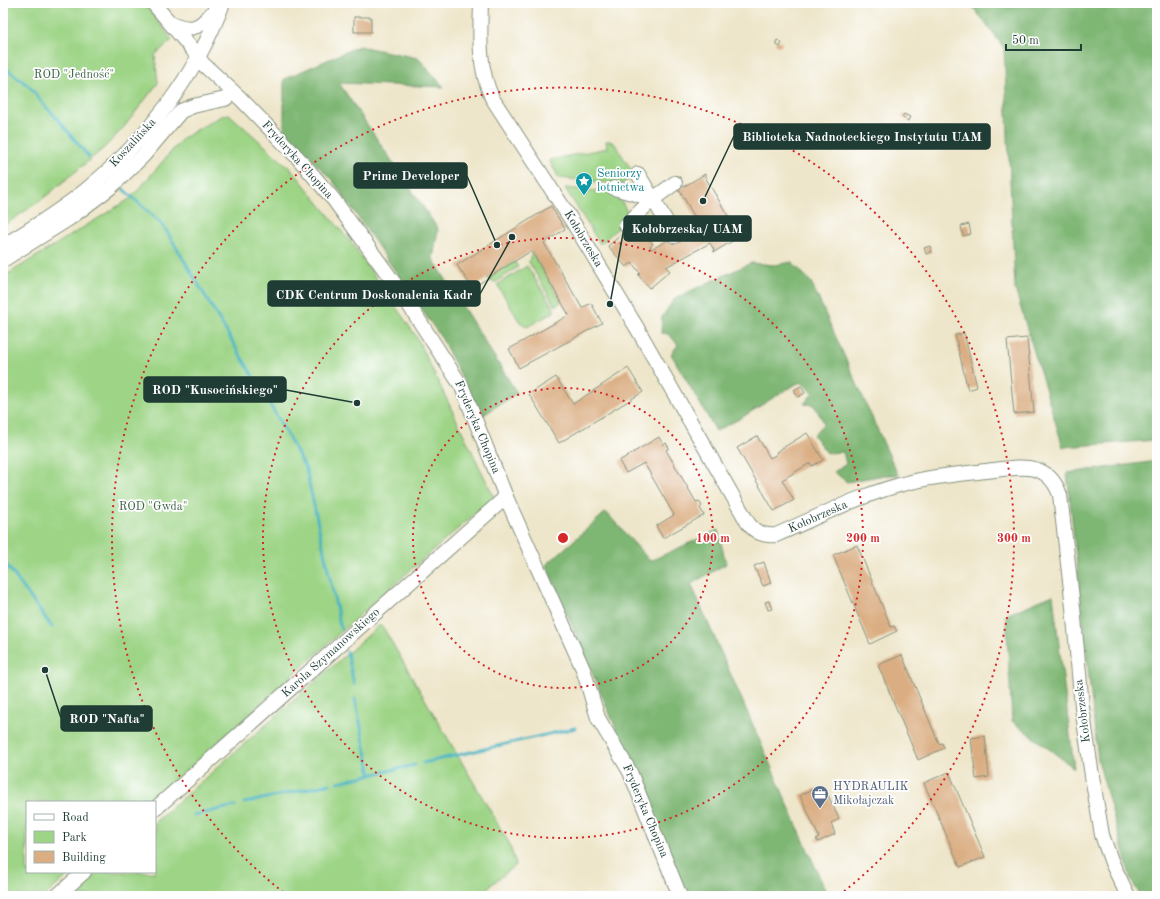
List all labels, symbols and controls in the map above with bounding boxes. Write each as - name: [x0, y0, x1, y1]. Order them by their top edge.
- scale bar: [1006, 26, 1081, 52]
- text: 50 m: [1012, 34, 1039, 47]
- park label: ROD "Jedność": [34, 69, 114, 81]
- street label: Koszalińska: [108, 116, 159, 170]
- street label: Fryderyka Chopina: [259, 119, 335, 201]
- callout: Biblioteka Nadnoteckiego Instytutu UAM: [734, 124, 990, 149]
- text: Biblioteka Nadnoteckiego Instytutu UAM: [742, 131, 982, 144]
- callout: Prime Developer: [354, 163, 467, 188]
- place label: Seniorzy lotnictwa: [597, 168, 644, 194]
- text: Prime Developer: [363, 170, 460, 183]
- place icon: Seniorzy lotnictwa: [574, 171, 594, 196]
- street label: Kołobrzeska: [561, 209, 605, 269]
- callout: Kołobrzeska/ UAM: [624, 216, 751, 241]
- text: Kołobrzeska/ UAM: [631, 223, 743, 236]
- callout: CDK Centrum Doskonalenia Kadr: [268, 281, 480, 306]
- text: CDK Centrum Doskonalenia Kadr: [276, 289, 473, 302]
- callout: ROD "Kusocińskiego": [144, 377, 286, 402]
- street label: Fryderyka Chopina: [452, 379, 502, 475]
- text: ROD "Kusocińskiego": [152, 384, 278, 397]
- street label: Kołobrzeska: [787, 499, 850, 535]
- park label: ROD "Gwda": [119, 501, 187, 513]
- centre of rings: [556, 531, 570, 545]
- text: 100 m: [696, 533, 730, 545]
- text: 200 m: [846, 533, 880, 545]
- text: 300 m: [997, 533, 1031, 545]
- street label: Karola Szymanowskiego: [280, 606, 382, 700]
- street label: Kołobrzeska: [1073, 679, 1093, 743]
- callout: ROD "Nafta": [61, 706, 152, 731]
- text: ROD "Nafta": [69, 713, 145, 726]
- street label: Fryderyka Chopina: [620, 763, 670, 859]
- place label: HYDRAULIK Mikołajczak: [833, 781, 909, 807]
- office icon: HYDRAULIK Mikołajczak: [810, 784, 830, 809]
- legend: [26, 801, 156, 873]
- text: Road: [62, 812, 89, 824]
- text: Park: [62, 832, 87, 844]
- text: Building: [62, 852, 106, 864]

